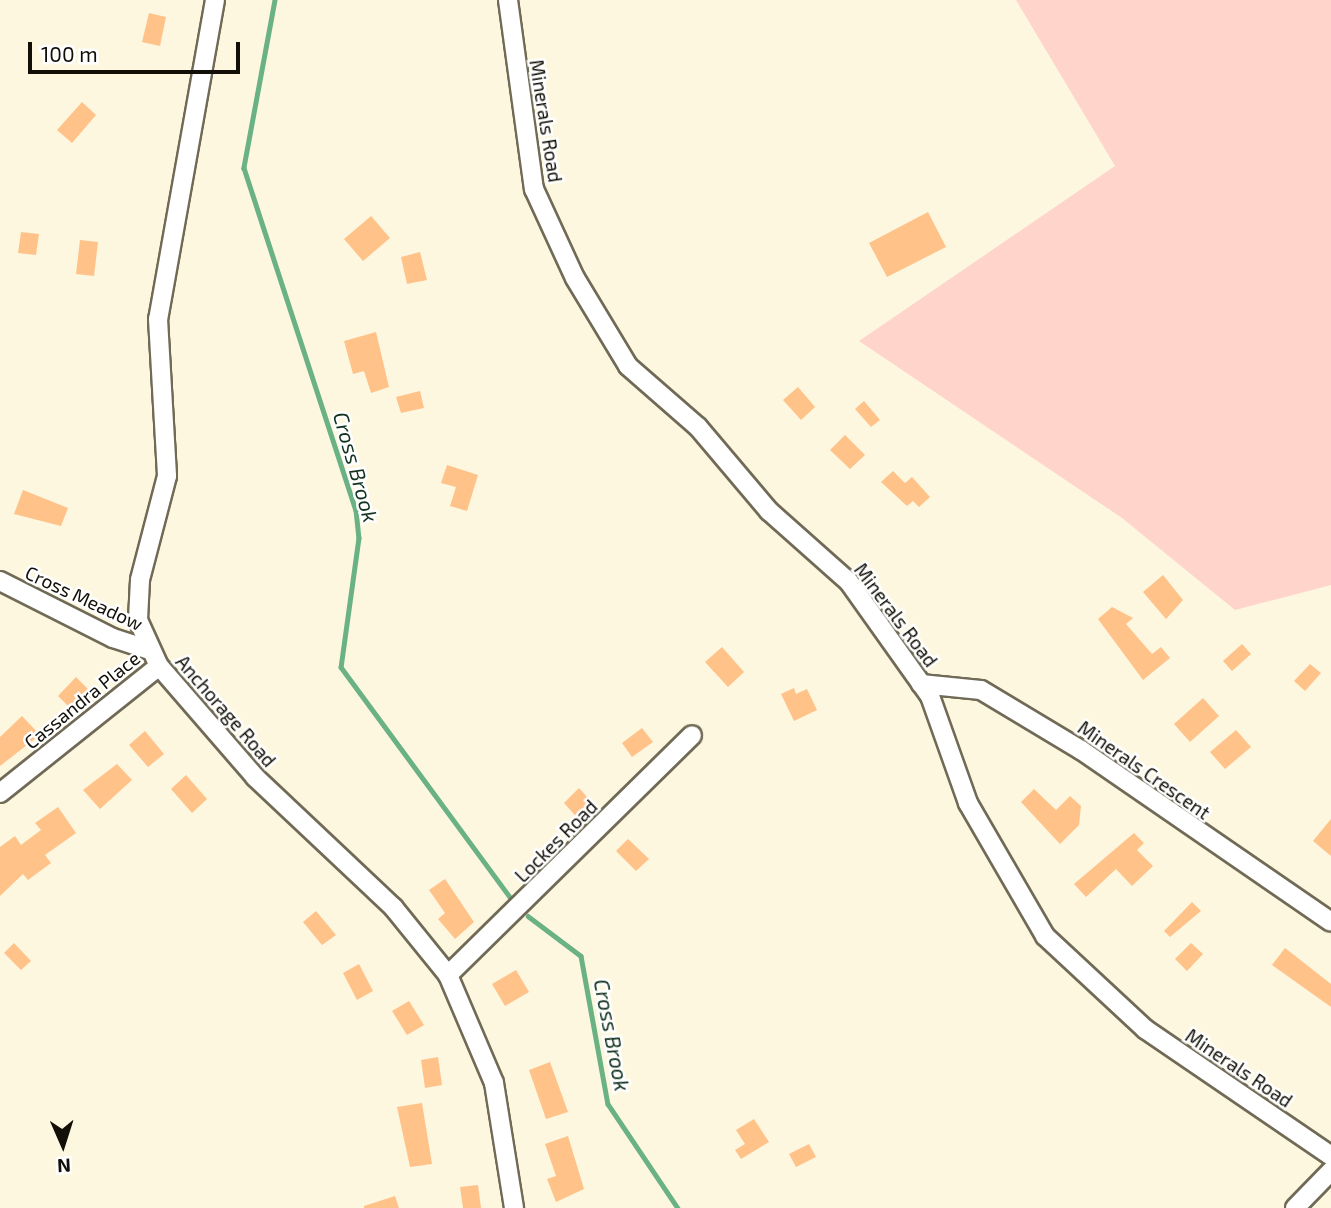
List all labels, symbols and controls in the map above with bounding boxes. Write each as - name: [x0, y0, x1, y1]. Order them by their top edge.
- scale bar: [32, 28, 243, 72]
- text: 100 m: [41, 41, 98, 66]
- street label: Minerals Road: [525, 58, 567, 184]
- water label: Cross Brook: [328, 409, 384, 525]
- street label: Minerals Road: [850, 559, 942, 671]
- street label: Cross Meadow: [22, 561, 146, 635]
- street label: Cassandra Place: [20, 647, 144, 753]
- street label: Anchorage Road: [171, 650, 281, 772]
- street label: Minerals Crescent: [1074, 716, 1214, 824]
- street label: Lockes Road: [510, 795, 602, 887]
- water label: Cross Brook: [589, 977, 635, 1093]
- street label: Minerals Road: [1181, 1024, 1297, 1112]
- north arrow: [28, 1110, 98, 1180]
- text: N: [57, 1155, 72, 1178]

